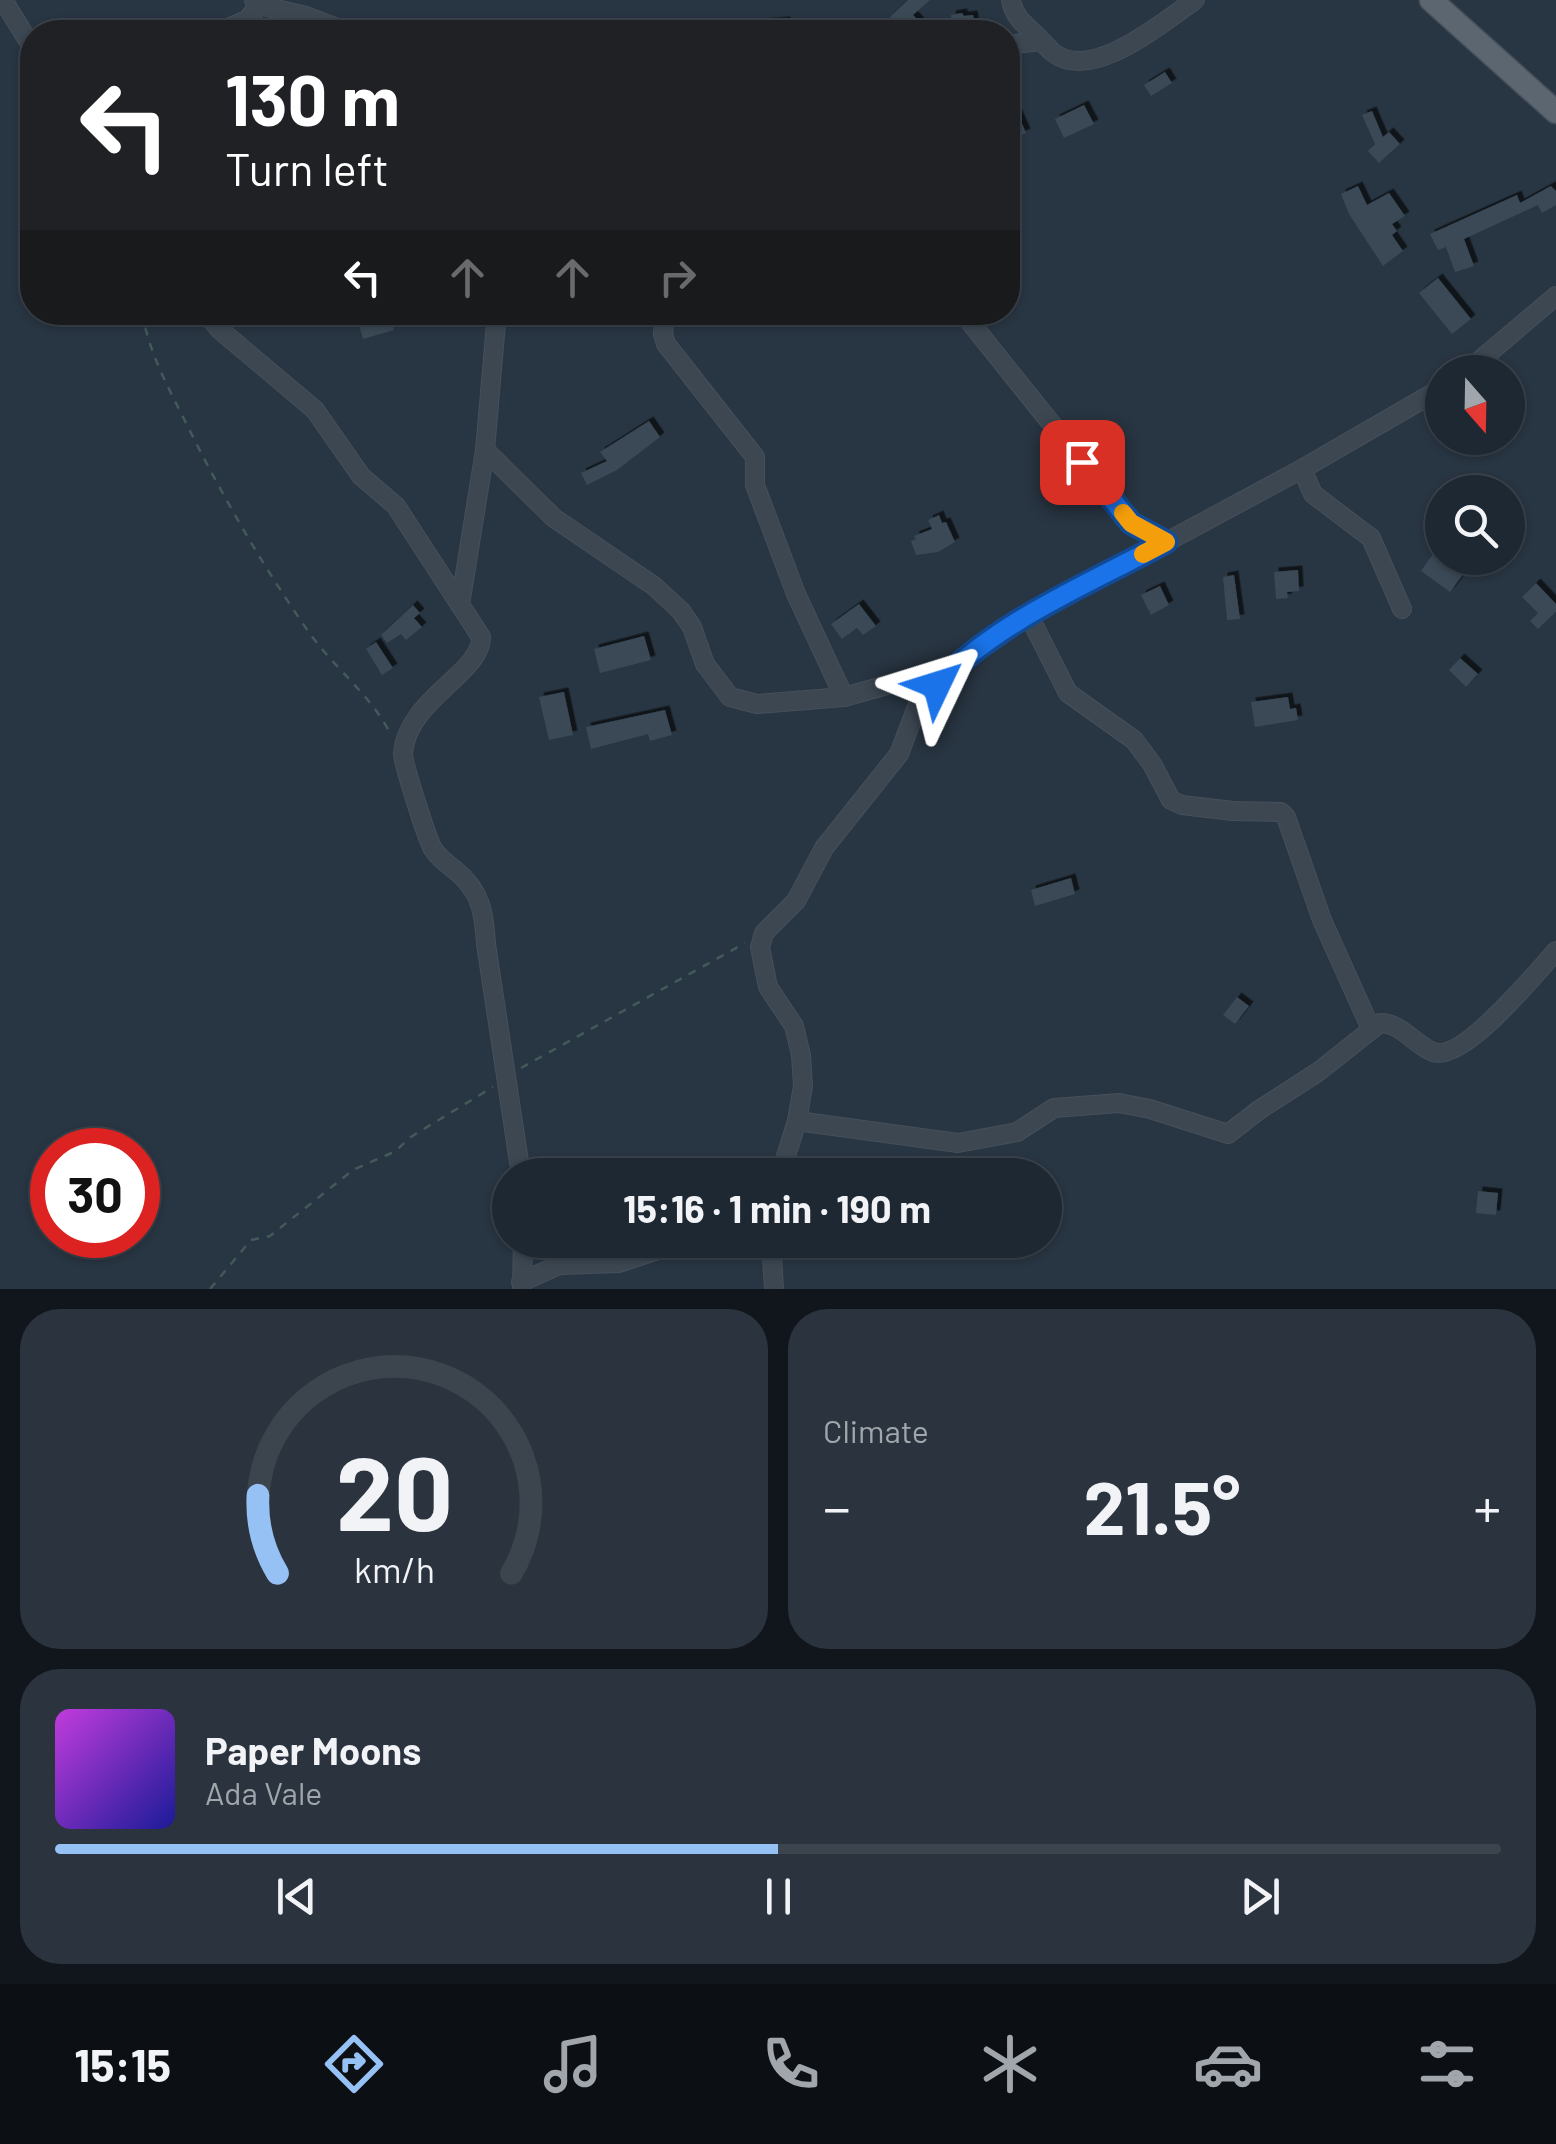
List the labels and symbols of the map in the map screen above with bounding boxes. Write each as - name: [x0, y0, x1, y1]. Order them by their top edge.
- north arrow: [1425, 355, 1525, 455]
- pin: [1040, 420, 1125, 505]
- position arrow: [885, 633, 989, 737]
- speed limit sign: 30: [30, 1128, 160, 1258]

